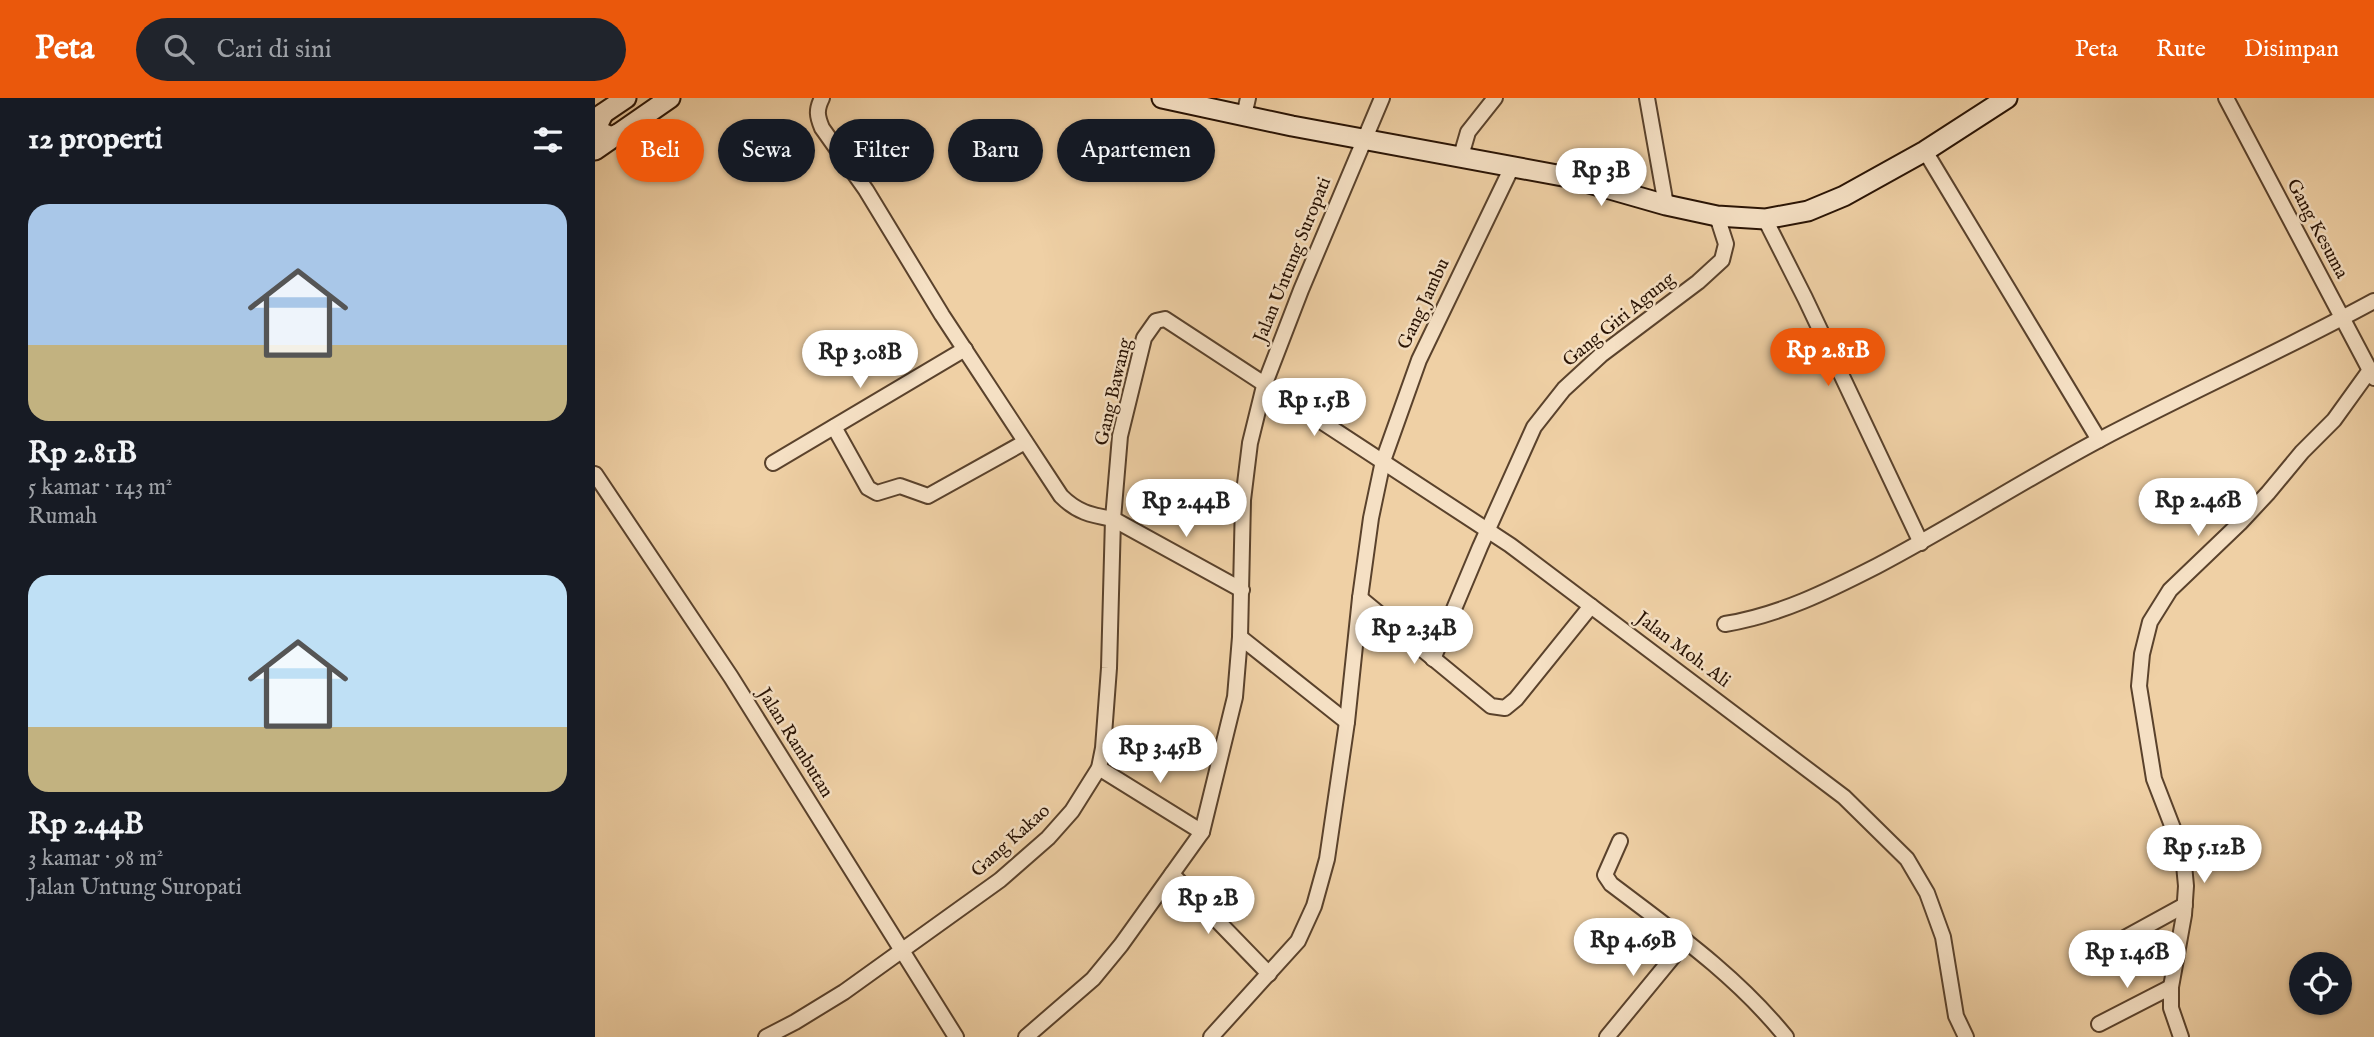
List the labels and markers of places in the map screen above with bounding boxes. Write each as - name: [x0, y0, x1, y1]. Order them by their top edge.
- pin: Rp 3B: [1552, 148, 1650, 208]
- pin: Rp 2.81B: [1756, 328, 1900, 388]
- pin: Rp 3.08B: [788, 330, 932, 390]
- pin: Rp 1.5B: [1249, 378, 1379, 438]
- pin: Rp 2.46B: [2126, 478, 2270, 538]
- pin: Rp 2.44B: [1114, 480, 1258, 539]
- pin: Rp 2.34B: [1342, 606, 1486, 666]
- pin: Rp 3.45B: [1088, 726, 1232, 785]
- pin: Rp 5.12B: [2132, 826, 2276, 885]
- pin: Rp 2B: [1159, 876, 1257, 936]
- pin: Rp 4.69B: [1561, 918, 1705, 978]
- pin: Rp 1.46B: [2055, 930, 2199, 990]

